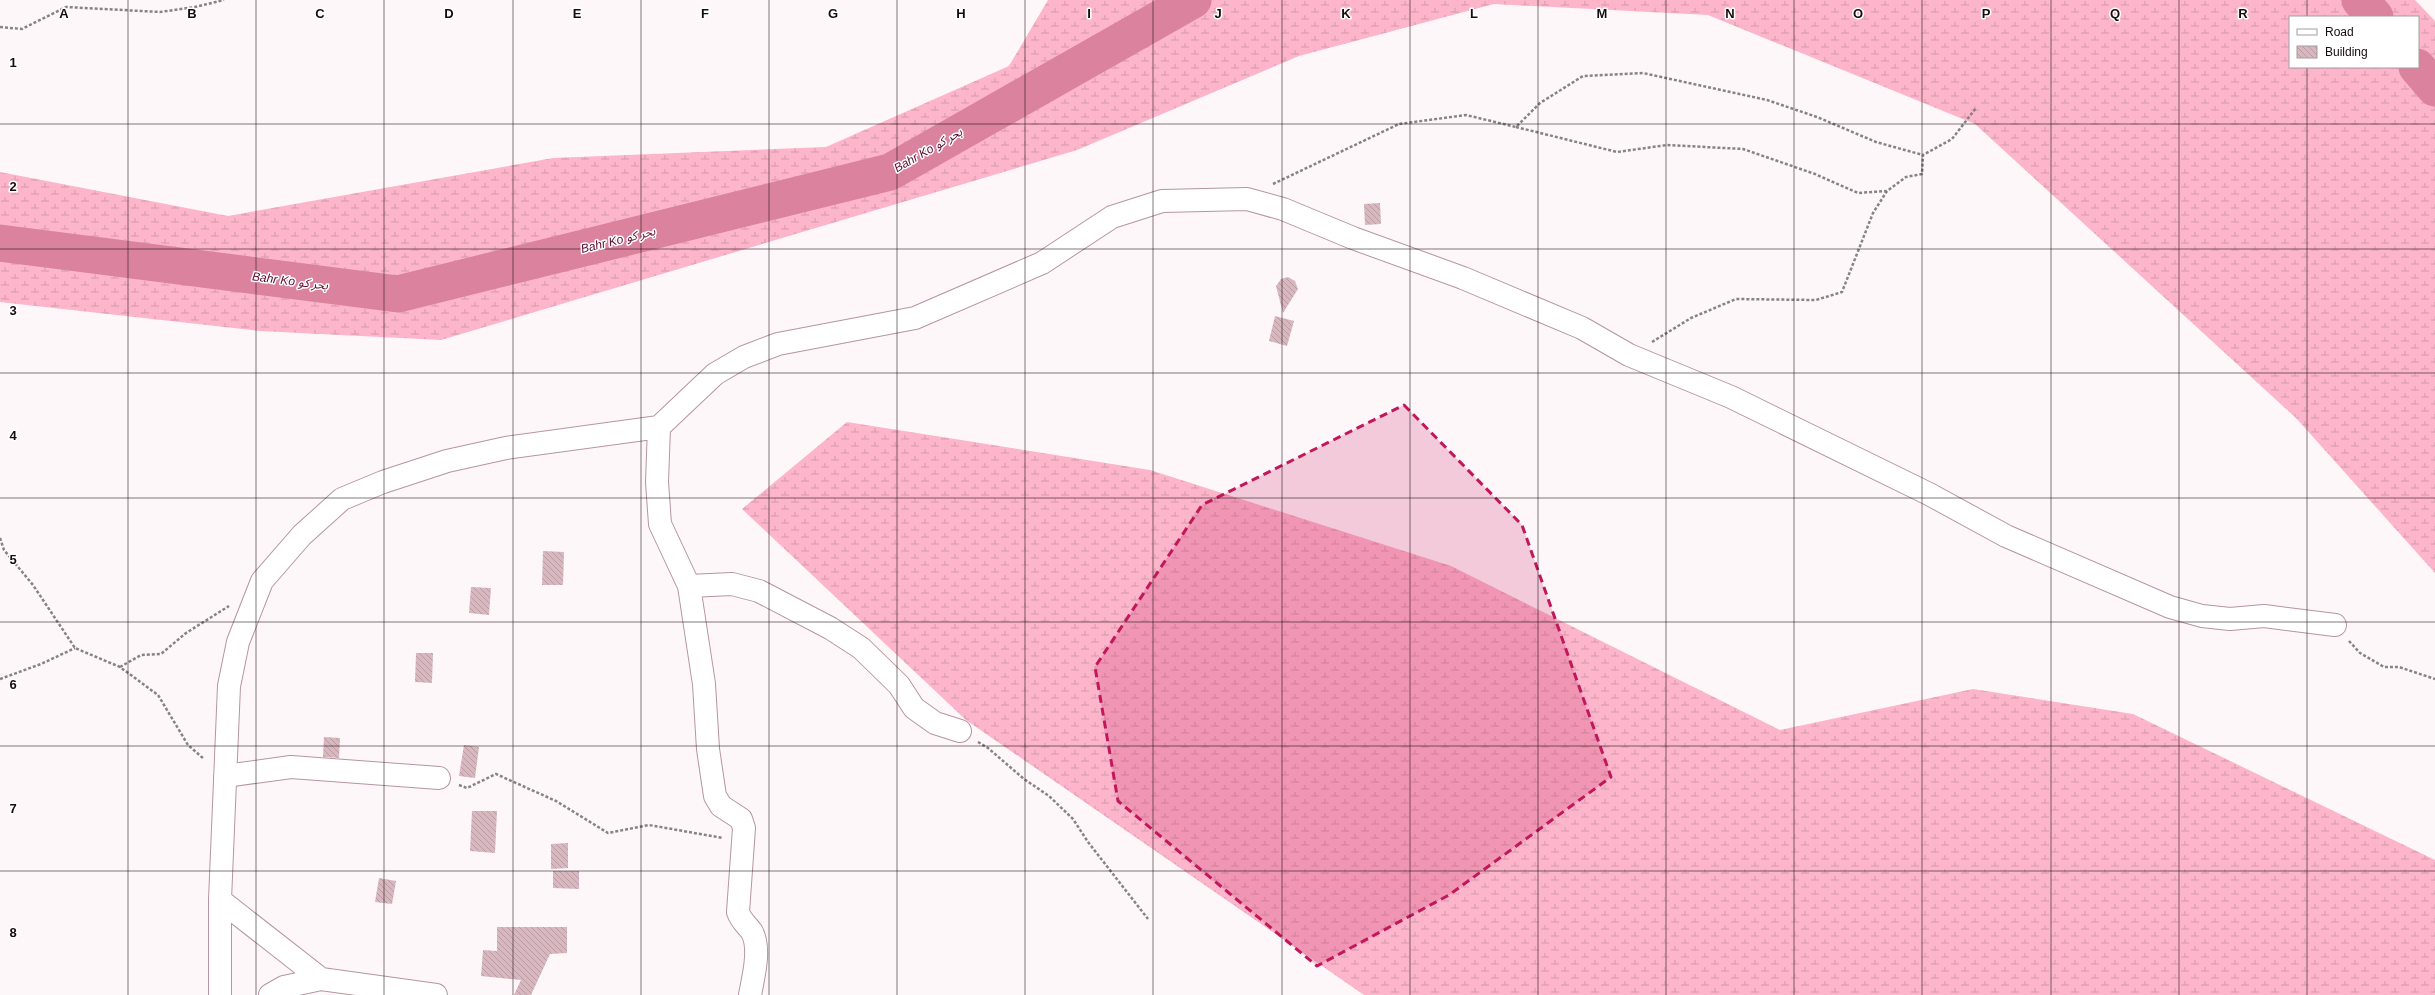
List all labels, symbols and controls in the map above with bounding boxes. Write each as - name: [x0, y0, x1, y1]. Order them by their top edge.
- text: A: [59, 6, 69, 21]
- text: B: [187, 6, 197, 21]
- text: C: [315, 6, 325, 21]
- text: D: [444, 6, 454, 21]
- text: E: [573, 6, 582, 21]
- text: F: [701, 6, 709, 21]
- text: G: [828, 6, 838, 21]
- text: H: [956, 6, 966, 21]
- text: I: [1087, 6, 1091, 21]
- text: J: [1214, 6, 1222, 21]
- text: K: [1341, 6, 1351, 21]
- text: L: [1470, 6, 1478, 21]
- text: M: [1597, 6, 1607, 21]
- text: N: [1725, 6, 1735, 21]
- text: O: [1853, 6, 1863, 21]
- text: P: [1982, 6, 1991, 21]
- text: Q: [2110, 6, 2120, 21]
- text: R: [2238, 6, 2248, 21]
- legend: [2289, 16, 2419, 68]
- text: Road: [2325, 25, 2354, 39]
- text: Building: [2325, 45, 2368, 59]
- text: 1: [9, 55, 17, 70]
- water label: Bahr Ko بحر كو: [891, 124, 965, 175]
- text: 2: [9, 179, 17, 194]
- water label: Bahr Ko بحر كو: [579, 224, 657, 256]
- water label: Bahr Ko بحر كو: [251, 269, 329, 293]
- text: 3: [9, 303, 17, 318]
- text: 4: [9, 428, 17, 443]
- text: 5: [9, 552, 17, 567]
- text: 6: [9, 677, 17, 692]
- text: 7: [9, 801, 17, 816]
- text: 8: [9, 925, 17, 940]

